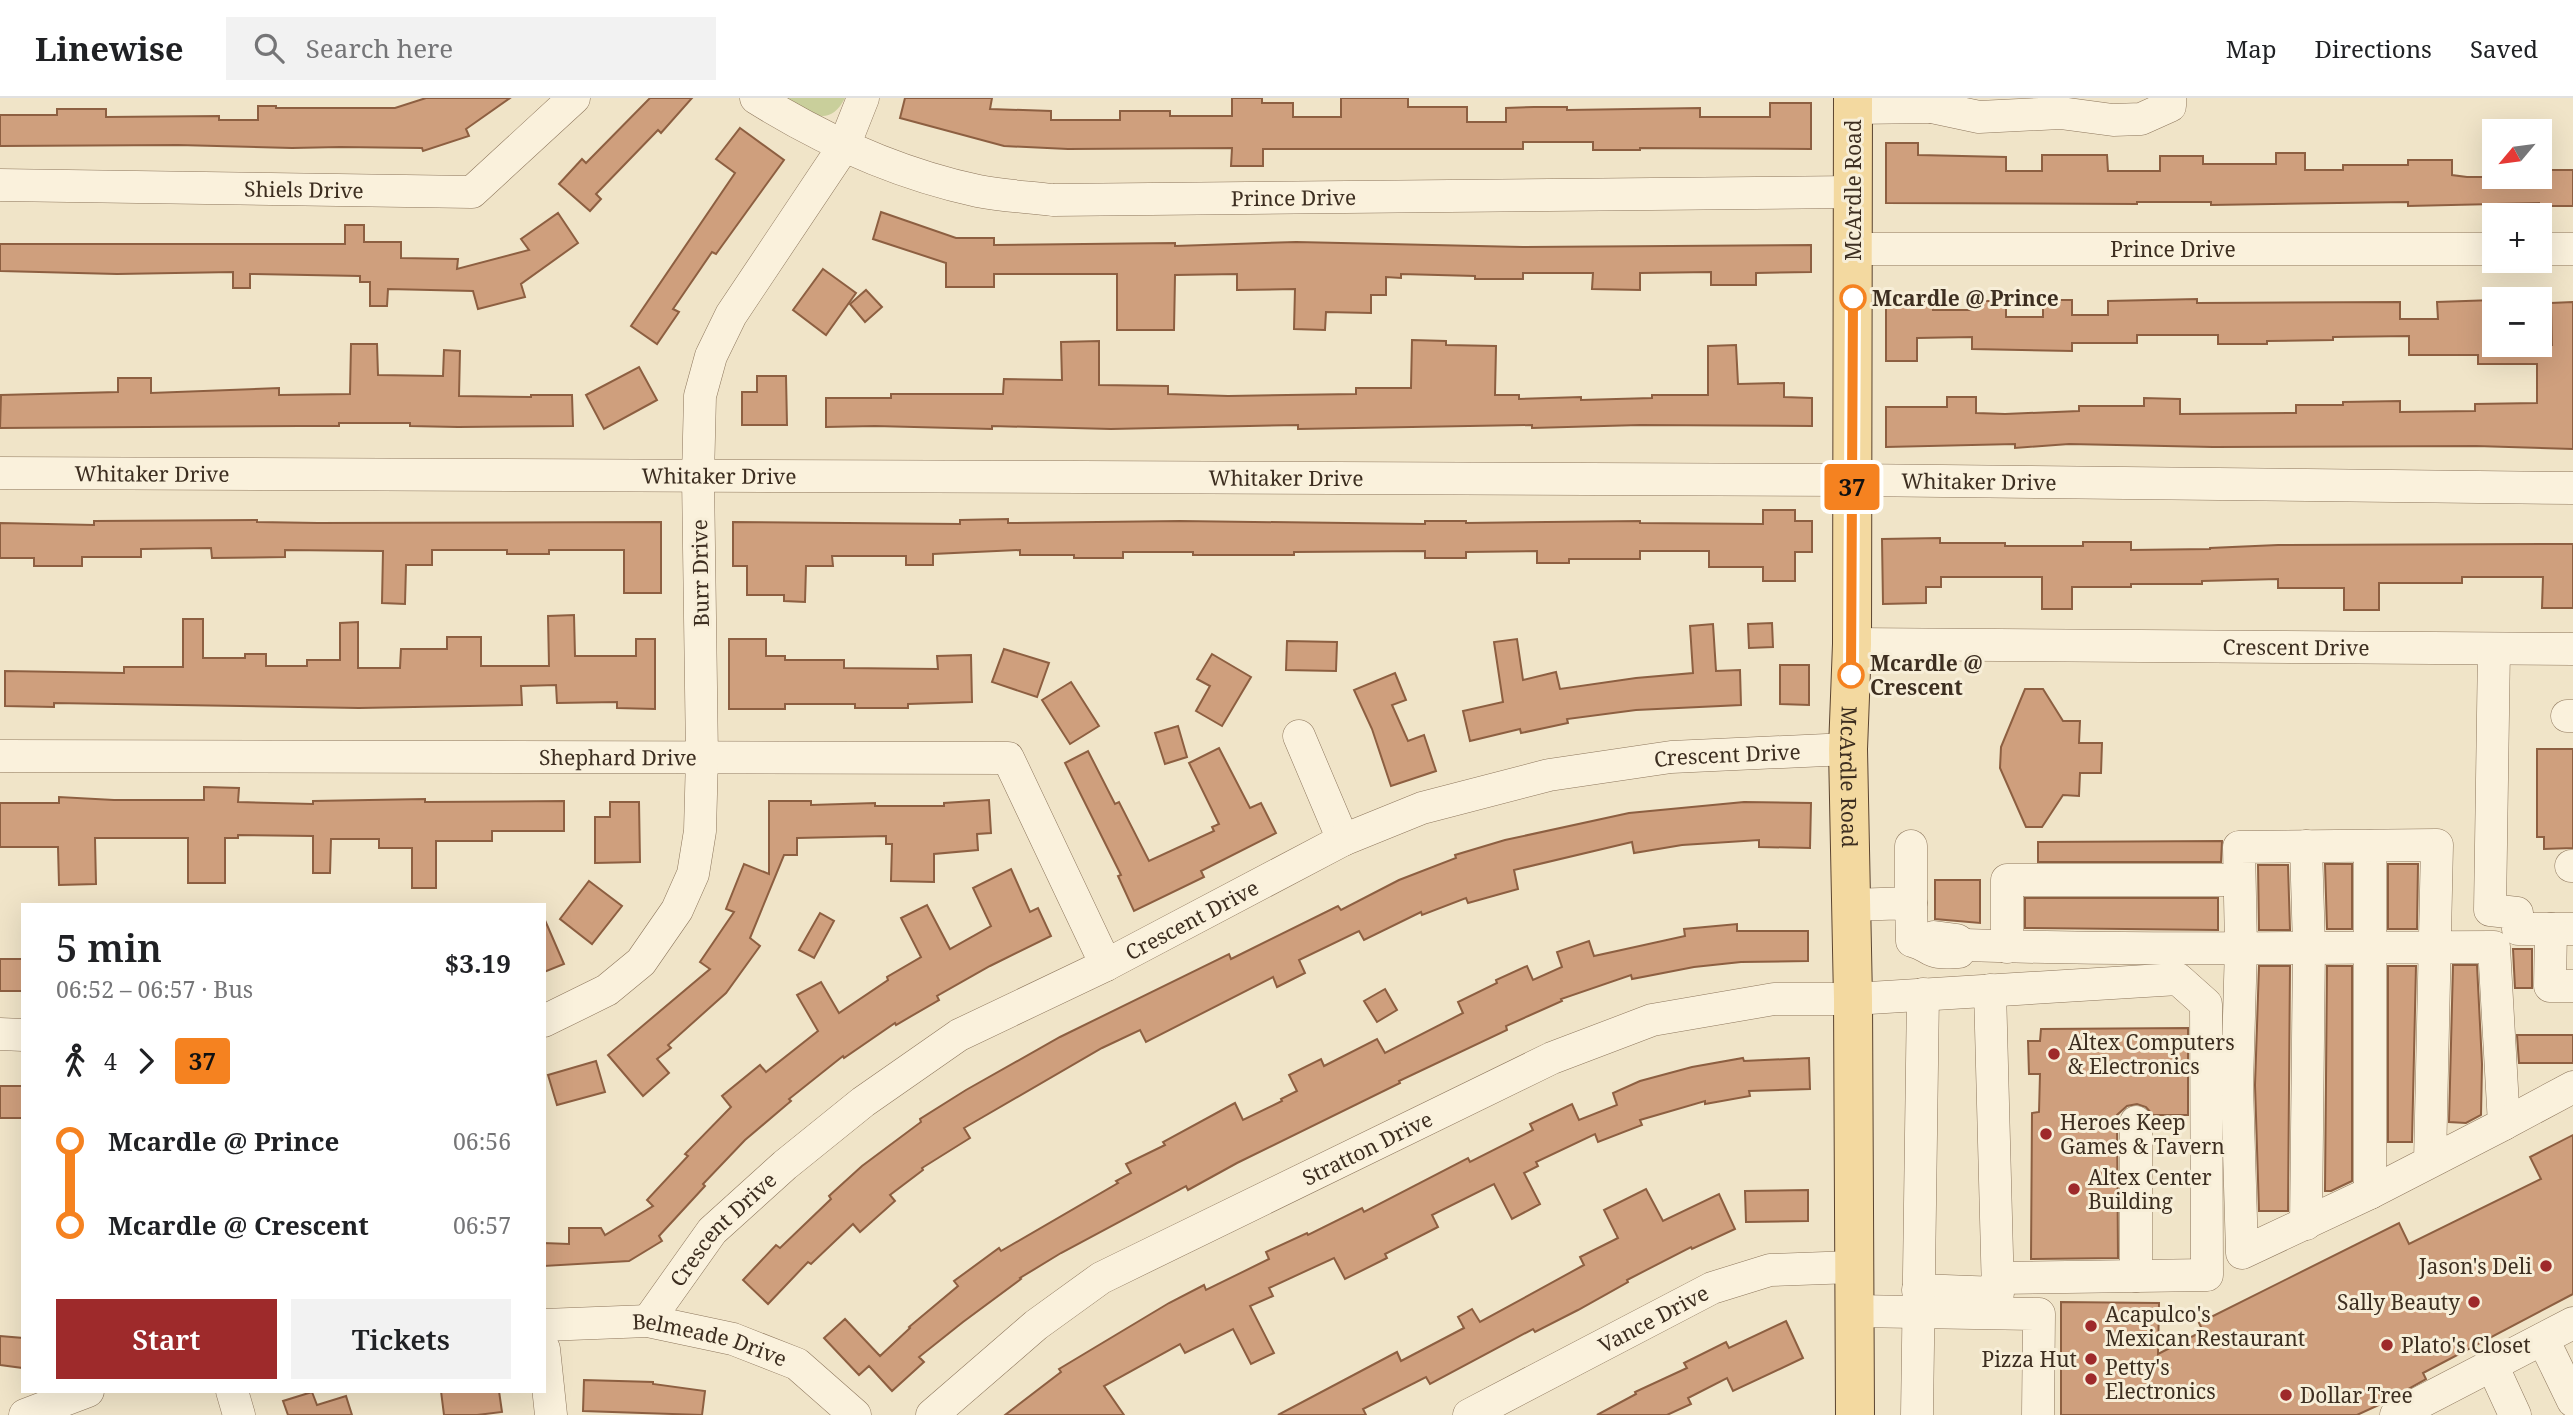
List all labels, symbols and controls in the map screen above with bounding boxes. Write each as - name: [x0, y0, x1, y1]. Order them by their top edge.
- search box: [226, 17, 716, 80]
- text: Linewise: [35, 26, 184, 71]
- icon: search: [250, 29, 288, 67]
- text: Search here: [306, 30, 453, 66]
- text: Map: [2226, 32, 2277, 65]
- text: Directions: [2315, 32, 2432, 65]
- text: Saved: [2470, 32, 2538, 65]
- street label: McArdle Road: [1839, 119, 1867, 261]
- north arrow: [2482, 119, 2552, 189]
- map controls: [2482, 119, 2552, 357]
- street label: Shiels Drive: [244, 175, 364, 204]
- street label: Prince Drive: [1231, 183, 1356, 212]
- button: +: [2482, 203, 2552, 273]
- street label: Prince Drive: [2110, 235, 2236, 263]
- place label: Mcardle @ Prince: [1872, 284, 2059, 312]
- marker: Mcardle @ Prince: [1840, 285, 1866, 311]
- button: −: [2482, 287, 2552, 357]
- street label: Whitaker Drive: [74, 459, 230, 488]
- street label: Whitaker Drive: [641, 461, 797, 490]
- street label: Whitaker Drive: [1208, 464, 1364, 492]
- line badge: 37: [1820, 464, 1884, 510]
- street label: Whitaker Drive: [1901, 467, 2057, 496]
- text: 37: [1838, 470, 1866, 503]
- street label: Burr Drive: [685, 519, 715, 627]
- street label: Crescent Drive: [2222, 633, 2370, 662]
- place label: Mcardle @ Crescent: [1870, 649, 1982, 701]
- marker: Mcardle @ Crescent: [1838, 662, 1864, 688]
- street label: McArdle Road: [1834, 706, 1864, 848]
- street label: Crescent Drive: [1652, 737, 1801, 773]
- street label: Shephard Drive: [539, 743, 697, 771]
- street label: Crescent Drive: [1120, 873, 1263, 966]
- text: 5 min: [56, 921, 162, 973]
- text: $3.19: [445, 945, 511, 981]
- text: 06:52 – 06:57 · Bus: [56, 973, 253, 1005]
- place label: Altex Computers & Electronics: [2068, 1028, 2235, 1080]
- icon: walk: [56, 1042, 94, 1080]
- icon: forward: [127, 1042, 165, 1080]
- text: 37: [189, 1044, 216, 1077]
- text: 4: [104, 1045, 117, 1077]
- marker: Altex Computers & Electronics: [2046, 1046, 2062, 1062]
- street label: Stratton Drive: [1298, 1105, 1437, 1192]
- place label: Heroes Keep Games & Tavern: [2060, 1108, 2225, 1160]
- text: Mcardle @ Prince: [108, 1123, 339, 1159]
- text: 06:56: [453, 1125, 511, 1157]
- marker: Heroes Keep Games & Tavern: [2038, 1126, 2054, 1142]
- place label: Altex Center Building: [2088, 1163, 2212, 1215]
- street label: Crescent Drive: [663, 1166, 782, 1292]
- marker: Altex Center Building: [2066, 1181, 2082, 1197]
- text: Mcardle @ Crescent: [108, 1207, 369, 1243]
- text: 06:57: [453, 1209, 511, 1241]
- place label: Jason's Deli: [2418, 1252, 2532, 1280]
- marker: Jason's Deli: [2538, 1258, 2554, 1274]
- street label: Vance Drive: [1593, 1278, 1713, 1359]
- place label: Sally Beauty: [2337, 1288, 2460, 1316]
- marker: Sally Beauty: [2466, 1294, 2482, 1310]
- button: Start: [56, 1299, 277, 1379]
- button: Tickets: [291, 1299, 511, 1379]
- place label: Acapulco's Mexican Restaurant: [2105, 1300, 2305, 1352]
- street label: Belmeade Drive: [632, 1307, 791, 1373]
- marker: Acapulco's Mexican Restaurant: [2083, 1318, 2099, 1334]
- place label: Plato's Closet: [2401, 1331, 2531, 1359]
- marker: Plato's Closet: [2379, 1337, 2395, 1353]
- place label: Pizza Hut: [1981, 1345, 2077, 1373]
- marker: Pizza Hut: [2083, 1351, 2099, 1367]
- place label: Petty's Electronics: [2105, 1353, 2216, 1405]
- marker: Petty's Electronics: [2083, 1371, 2099, 1387]
- place label: Dollar Tree: [2300, 1381, 2413, 1409]
- marker: Dollar Tree: [2278, 1387, 2294, 1403]

